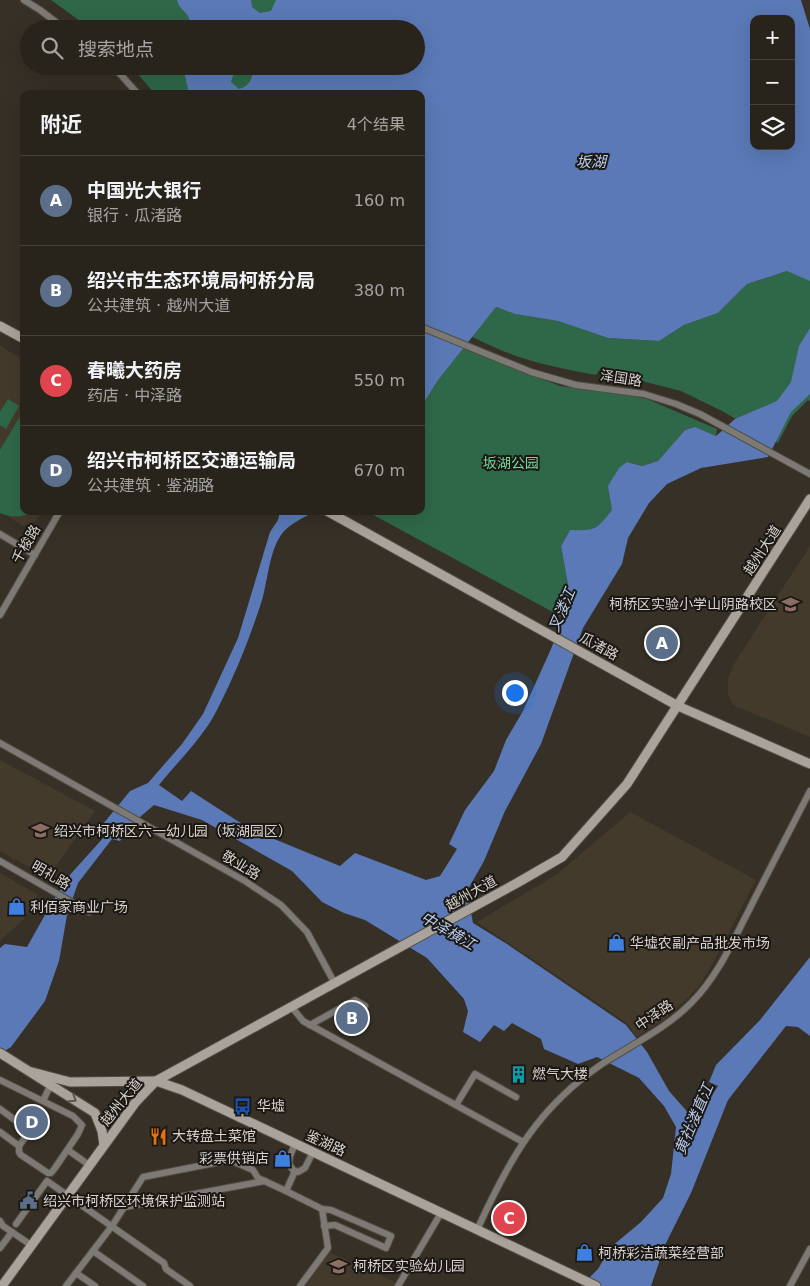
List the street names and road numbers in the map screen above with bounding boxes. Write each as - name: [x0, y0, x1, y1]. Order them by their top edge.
- street label: 泽国路: [599, 367, 643, 389]
- street label: 千梭路: [9, 522, 43, 566]
- street label: 越州大道: [740, 522, 784, 578]
- street label: 瓜渚路: [577, 629, 621, 663]
- street label: 敬业路: [219, 847, 263, 883]
- street label: 明礼路: [29, 858, 73, 892]
- street label: 越州大道: [443, 872, 499, 914]
- street label: 中泽路: [632, 997, 676, 1033]
- street label: 越州大道: [97, 1075, 145, 1129]
- street label: 鉴湖路: [304, 1127, 348, 1159]

